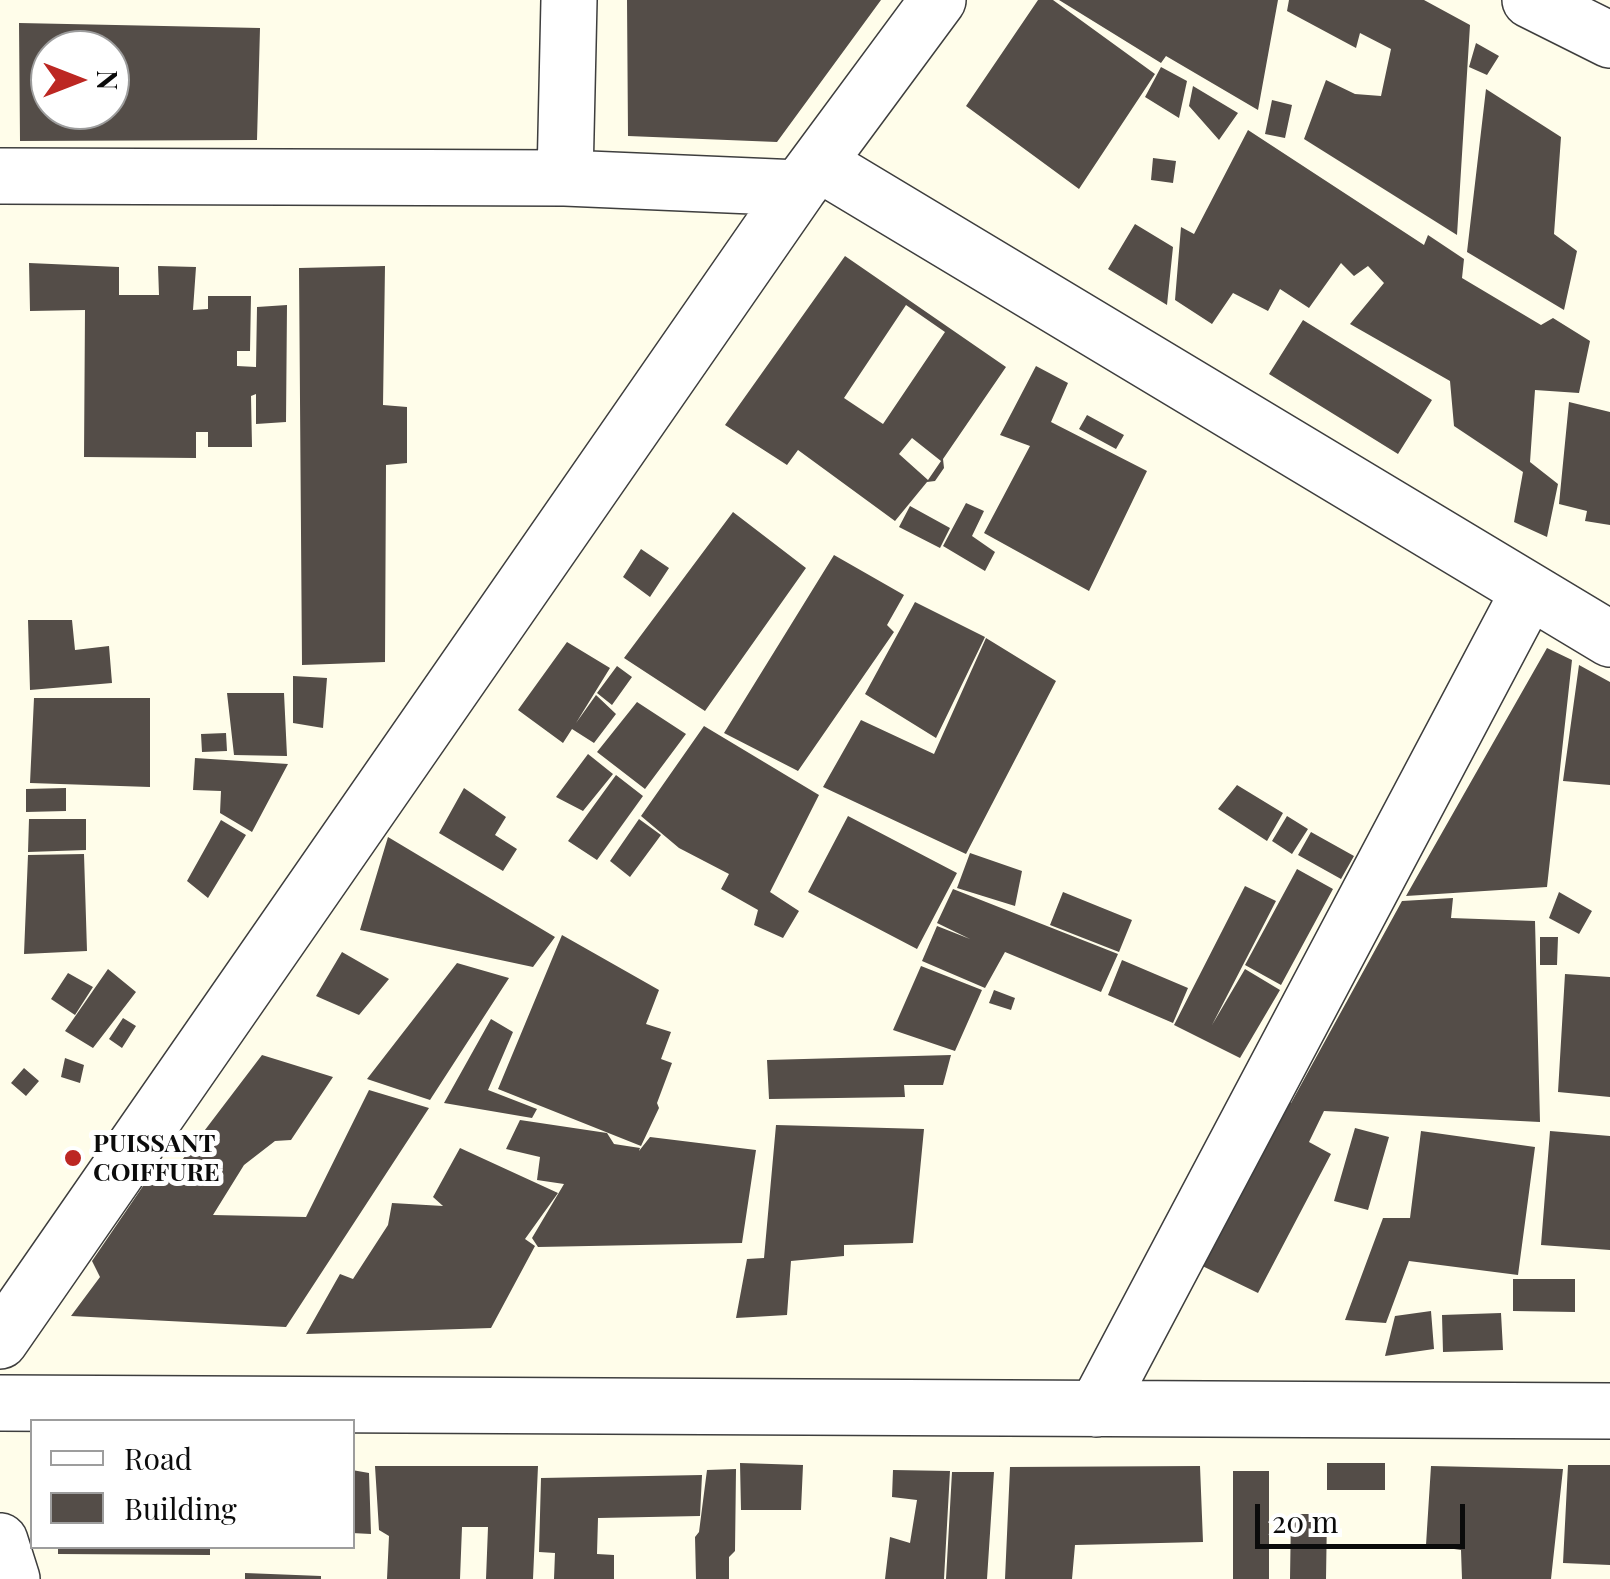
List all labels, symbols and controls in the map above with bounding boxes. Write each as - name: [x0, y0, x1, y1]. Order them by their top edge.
- north arrow: [30, 30, 130, 130]
- text: N: [90, 70, 127, 90]
- place label: PUISSANT COIFFURE: [93, 1129, 220, 1188]
- marker: PUISSANT COIFFURE: [62, 1147, 84, 1169]
- legend: [30, 1419, 355, 1549]
- text: Road: [124, 1438, 192, 1478]
- scale bar: [1260, 1484, 1470, 1546]
- text: Building: [124, 1488, 237, 1528]
- text: 20 m: [1272, 1501, 1338, 1541]

